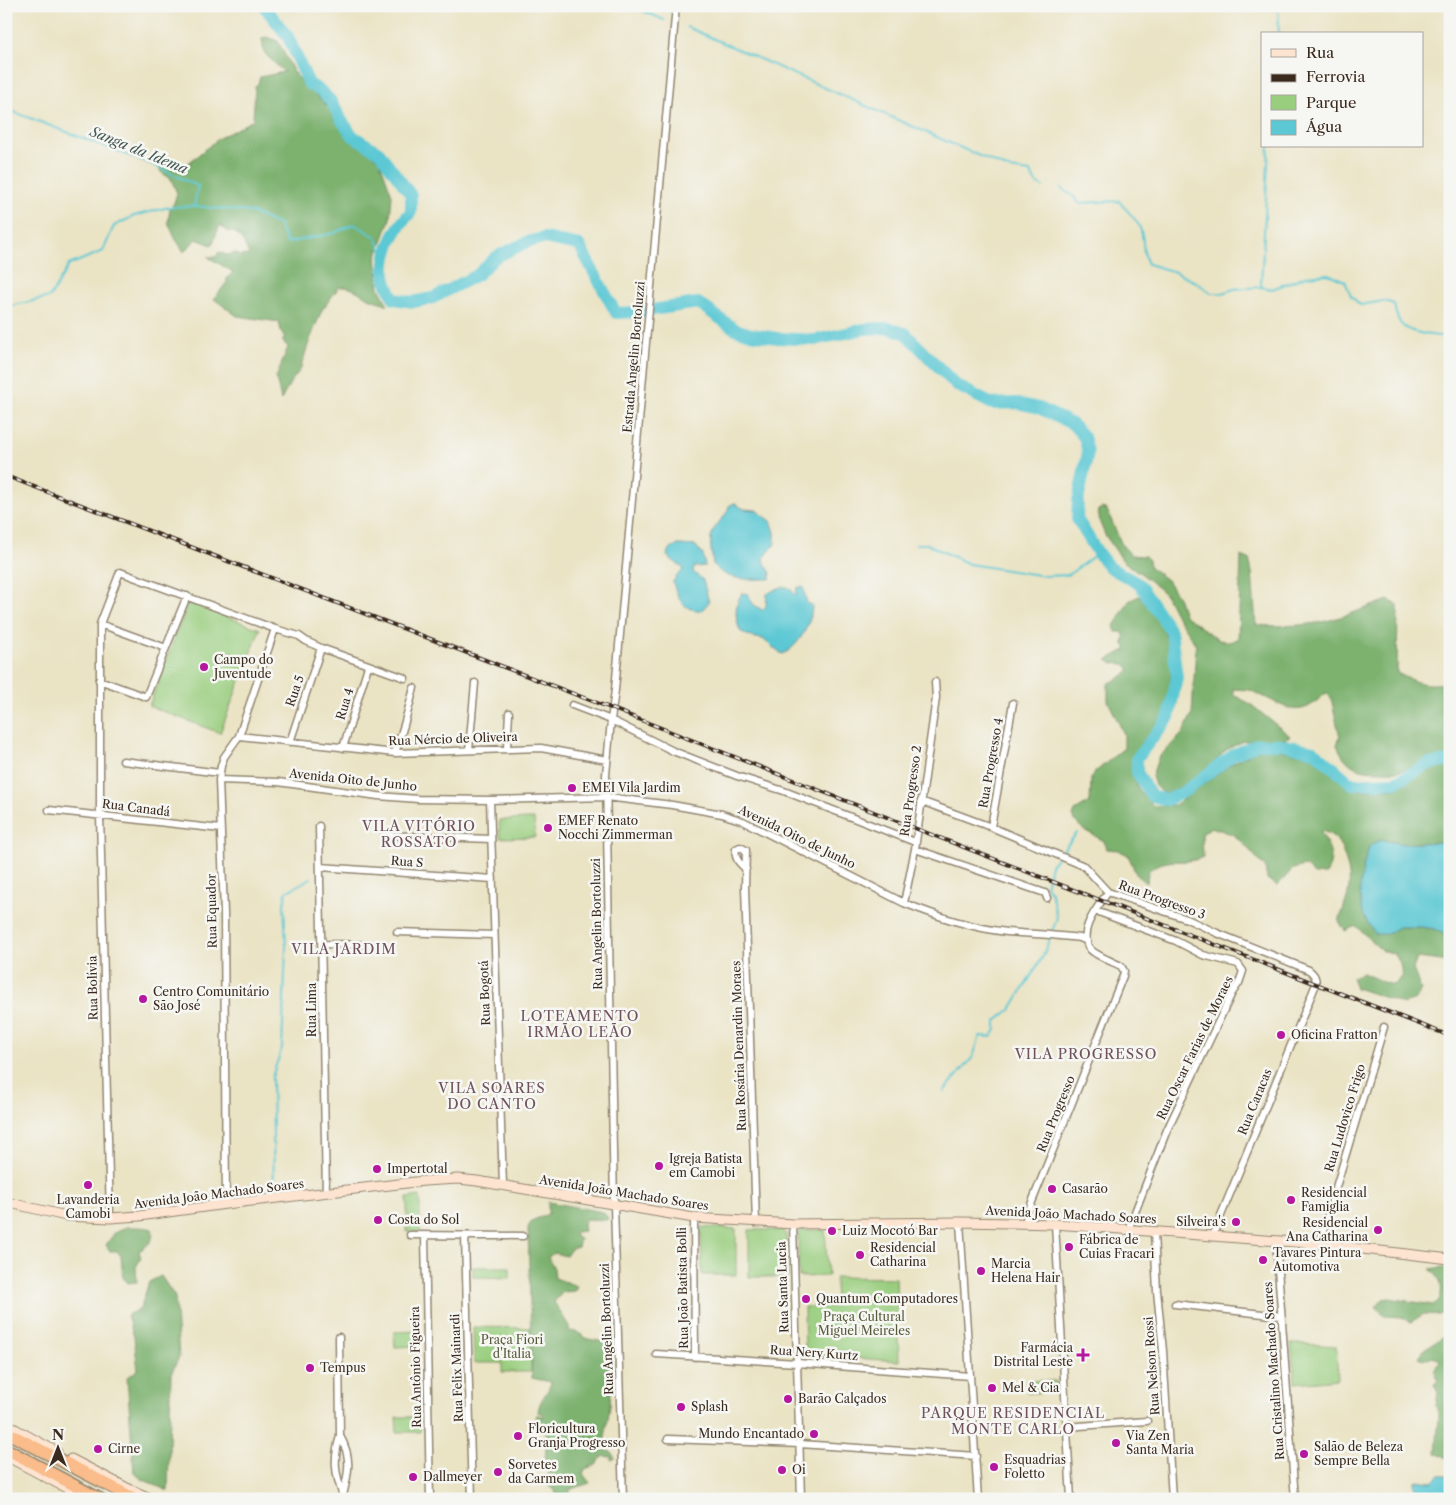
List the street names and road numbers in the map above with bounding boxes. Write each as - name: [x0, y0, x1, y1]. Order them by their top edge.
- street label: Estrada Angelin Bortoluzzi: [619, 280, 648, 433]
- street label: Rua 5: [282, 673, 307, 708]
- street label: Rua 4: [333, 686, 356, 722]
- street label: Rua Progresso 4: [975, 716, 1006, 809]
- street label: Rua Nércio de Oliveira: [388, 729, 519, 748]
- street label: Rua Progresso 2: [897, 744, 924, 837]
- street label: Avenida Oito de Junho: [287, 765, 418, 794]
- street label: Rua Canadá: [101, 796, 172, 819]
- street label: Avenida Oito de Junho: [735, 801, 858, 871]
- street label: Rua S: [390, 853, 424, 870]
- street label: Rua Angelin Bortoluzzi: [588, 858, 605, 990]
- street label: Rua Equador: [203, 874, 220, 948]
- street label: Rua Progresso 3: [1117, 877, 1208, 922]
- street label: Rua Bolívia: [84, 955, 101, 1021]
- street label: Rua Bogotá: [476, 959, 493, 1026]
- street label: Rua Rosária Denardin Moraes: [728, 961, 749, 1132]
- street label: Rua Oscar Farias de Moraes: [1153, 973, 1236, 1122]
- street label: Rua Lima: [304, 982, 319, 1037]
- street label: Rua Ludovico Frigo: [1321, 1062, 1368, 1174]
- street label: Rua Caracas: [1234, 1066, 1275, 1137]
- street label: Rua Progresso: [1033, 1073, 1078, 1154]
- street label: Avenida João Machado Soares: [537, 1172, 710, 1213]
- street label: Avenida João Machado Soares: [132, 1176, 305, 1212]
- street label: Avenida João Machado Soares: [984, 1202, 1157, 1226]
- street label: Rua João Batista Bolli: [674, 1227, 691, 1349]
- street label: Rua Santa Lucia: [773, 1240, 792, 1333]
- street label: Rua Angelin Bortoluzzi: [597, 1263, 616, 1395]
- street label: Rua Cristalino Machado Soares: [1260, 1281, 1287, 1461]
- street label: Rua Antônio Figueira: [407, 1305, 424, 1428]
- street label: Rua Felix Mainardi: [447, 1313, 466, 1423]
- street label: Rua Nelson Rossi: [1141, 1316, 1162, 1416]
- street label: Rua Nery Kurtz: [769, 1342, 859, 1363]

